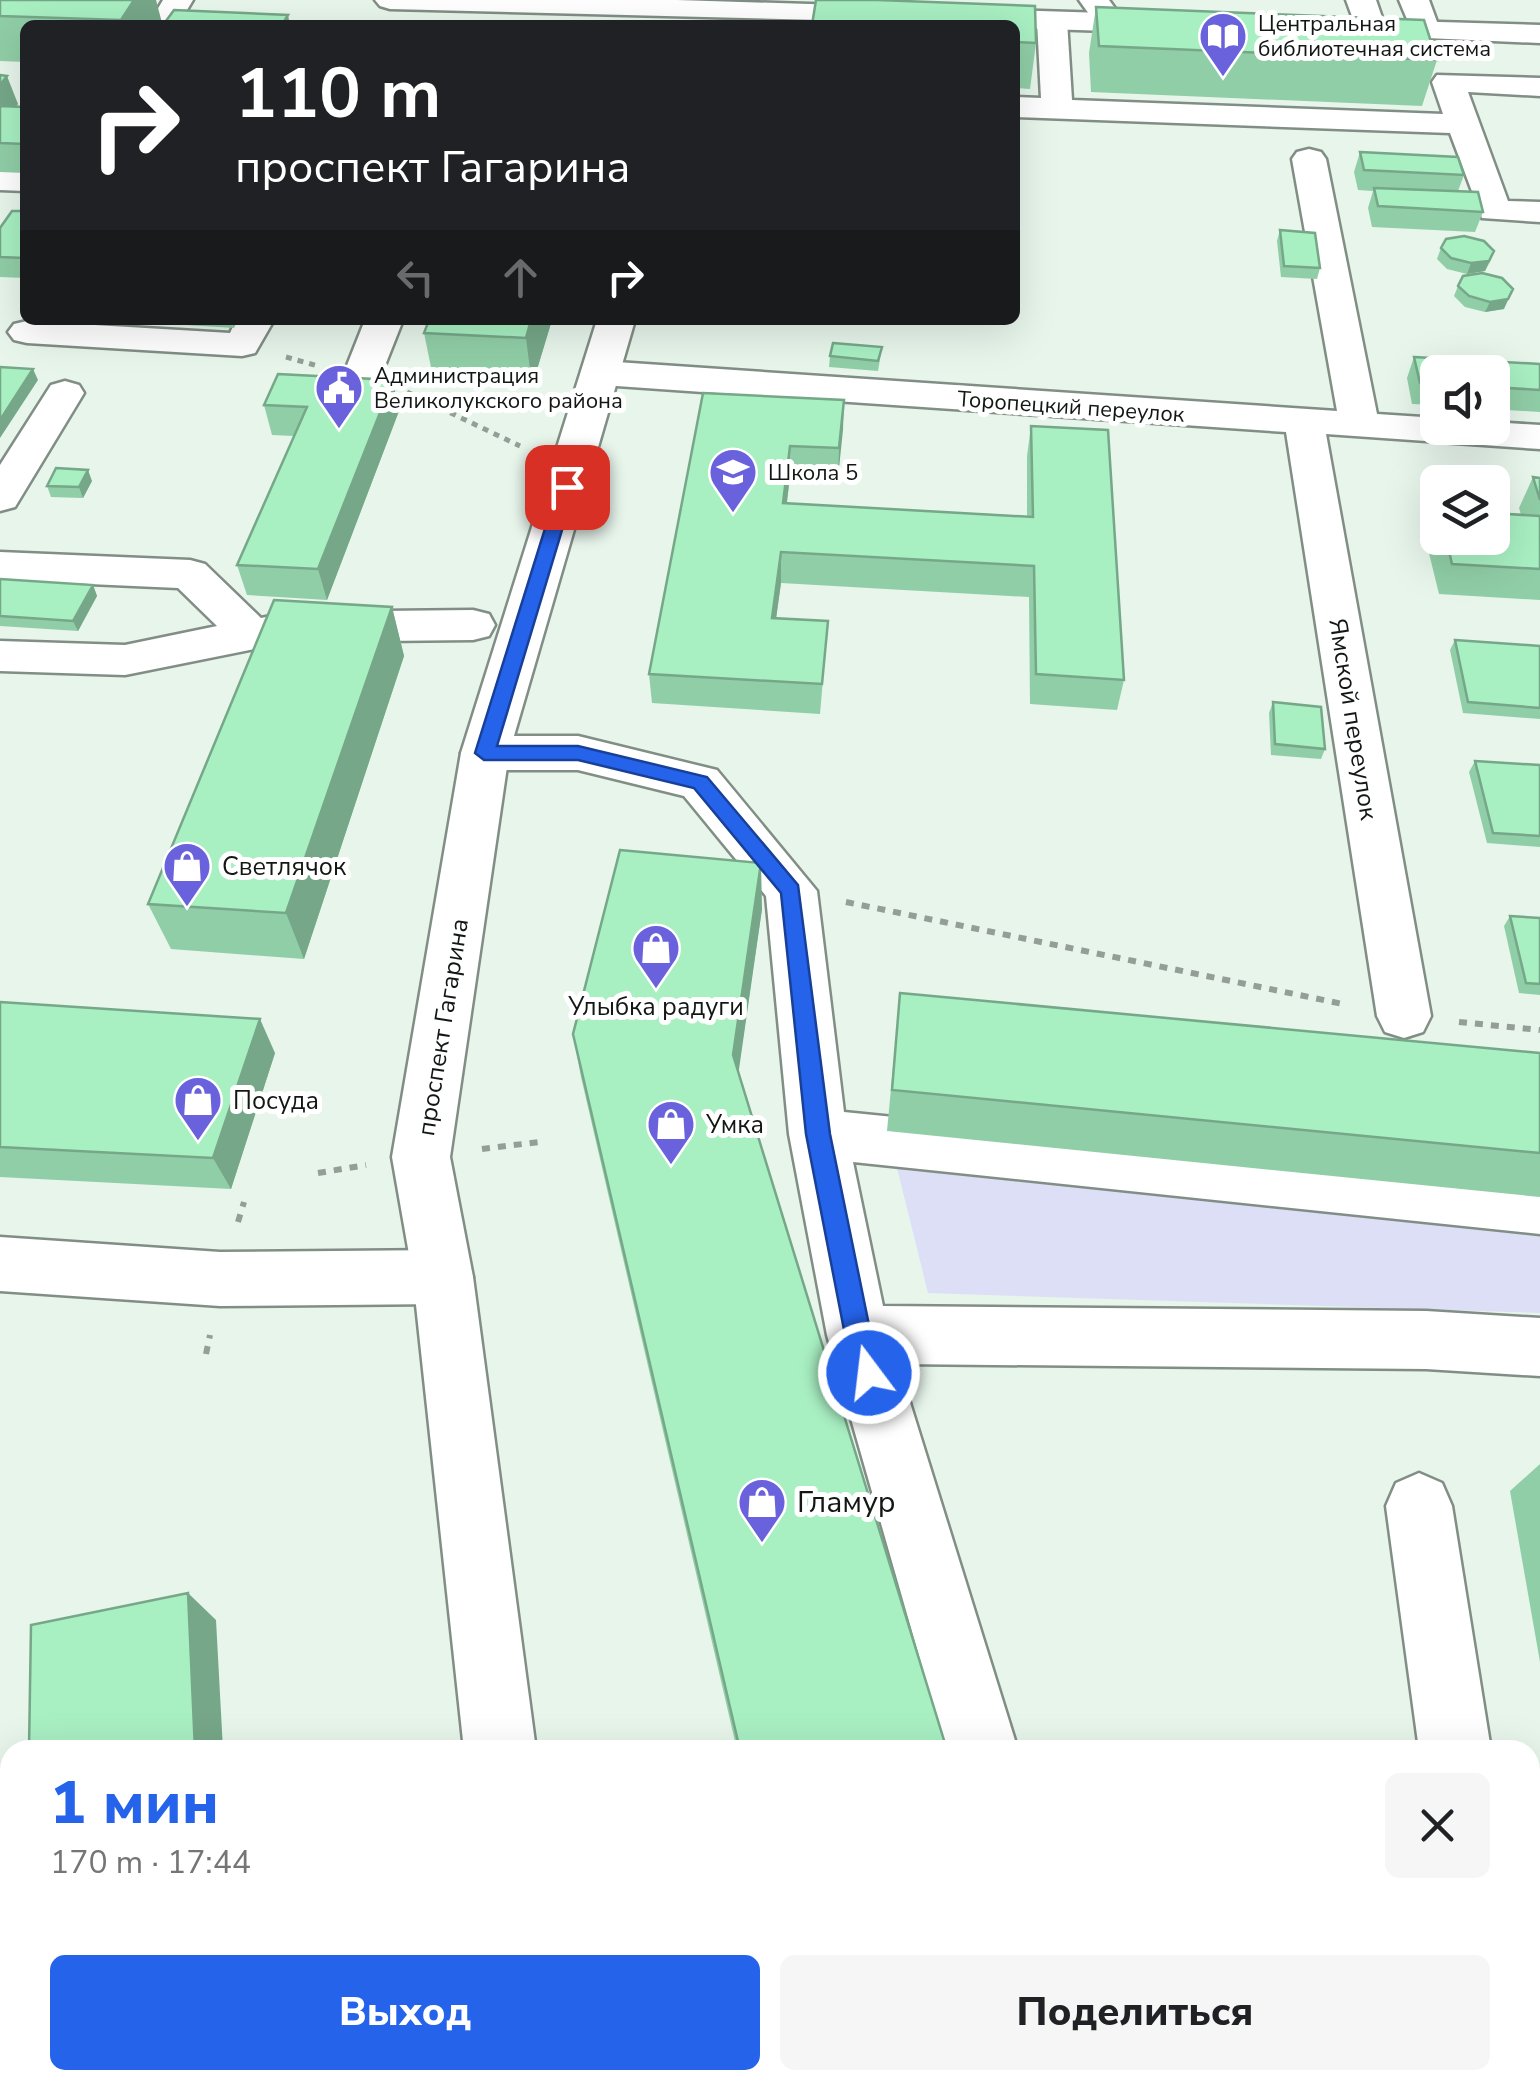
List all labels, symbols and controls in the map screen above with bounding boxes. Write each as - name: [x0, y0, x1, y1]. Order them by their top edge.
- place label: Центральная библиотечная система: [1258, 9, 1491, 64]
- library icon: Центральная библиотечная система: [1197, 10, 1249, 78]
- text: 110 m: [235, 46, 441, 142]
- icon: right: [70, 60, 200, 190]
- text: проспект Гагарина: [235, 137, 631, 198]
- icon: left: [388, 250, 443, 305]
- icon: ahead: [493, 250, 548, 305]
- icon: right: [598, 250, 653, 305]
- map controls: [1420, 355, 1510, 555]
- button: sound: [1420, 355, 1510, 445]
- place label: Администрация Великолукского района: [374, 361, 623, 416]
- public building icon: Администрация Великолукского района: [313, 362, 365, 430]
- street label: Торопецкий переулок: [956, 384, 1186, 430]
- pin: [525, 445, 610, 530]
- school or university icon: Школа 5: [707, 446, 759, 514]
- place label: Школа 5: [768, 458, 858, 488]
- icon: arrive: [540, 460, 595, 515]
- button: layers: [1420, 465, 1510, 555]
- street label: Ямской переулок: [1320, 616, 1386, 823]
- shop icon: Светлячок: [161, 840, 213, 908]
- place label: Светлячок: [222, 850, 347, 884]
- street label: проспект Гагарина: [409, 916, 477, 1138]
- shop icon: Улыбка радуги: [630, 922, 682, 990]
- place label: Улыбка радуги: [567, 990, 744, 1024]
- shop icon: Посуда: [172, 1074, 224, 1142]
- place label: Посуда: [233, 1084, 319, 1118]
- shop icon: Умка: [645, 1098, 697, 1166]
- place label: Умка: [705, 1108, 764, 1142]
- position arrow: [817, 1321, 921, 1425]
- shop icon: Гламур: [736, 1476, 788, 1544]
- place label: Гламур: [797, 1482, 896, 1523]
- text: 1 мин: [50, 1762, 219, 1844]
- button: close: [1385, 1773, 1490, 1878]
- text: 170 m · 17:44: [50, 1841, 251, 1884]
- button: Выход: [50, 1955, 760, 2070]
- button: Поделиться: [780, 1955, 1490, 2070]

